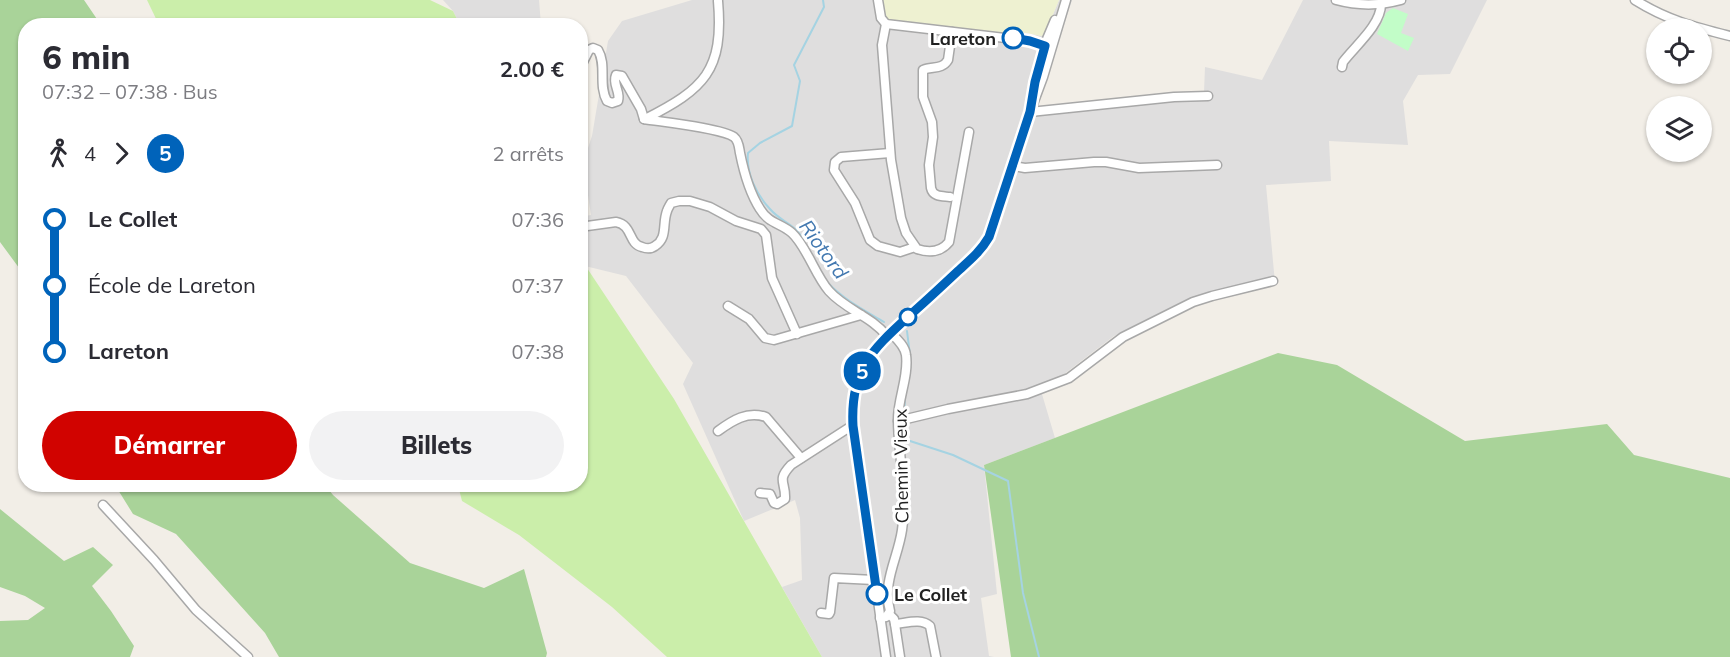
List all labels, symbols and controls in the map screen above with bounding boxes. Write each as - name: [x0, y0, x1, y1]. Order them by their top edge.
- map controls: [1646, 18, 1712, 162]
- button: locate: [1646, 18, 1712, 84]
- place label: Lareton: [930, 27, 996, 50]
- marker: Lareton: [1002, 27, 1024, 49]
- text: 6 min: [42, 36, 130, 77]
- text: 2.00 €: [500, 55, 564, 83]
- text: 07:32 – 07:38 · Bus: [42, 79, 218, 104]
- button: layers: [1646, 96, 1712, 162]
- icon: walk: [42, 137, 75, 170]
- icon: forward: [105, 137, 138, 170]
- text: 5: [159, 140, 172, 166]
- text: 4: [84, 141, 96, 166]
- text: 2 arrêts: [493, 141, 564, 166]
- text: Le Collet: [88, 205, 177, 233]
- text: 07:36: [511, 207, 564, 232]
- water label: Riotord: [794, 214, 854, 284]
- text: École de Lareton: [88, 271, 256, 299]
- text: 07:37: [511, 273, 564, 298]
- unlabelled marker: [899, 308, 917, 326]
- text: Lareton: [88, 337, 169, 365]
- text: 07:38: [511, 339, 564, 364]
- line badge: 5: [842, 352, 882, 391]
- text: 5: [856, 358, 868, 384]
- street label: Chemin Vieux: [888, 408, 913, 524]
- button: Démarrer: [42, 411, 297, 480]
- button: Billets: [309, 411, 564, 480]
- marker: Le Collet: [866, 583, 888, 605]
- place label: Le Collet: [894, 583, 967, 606]

